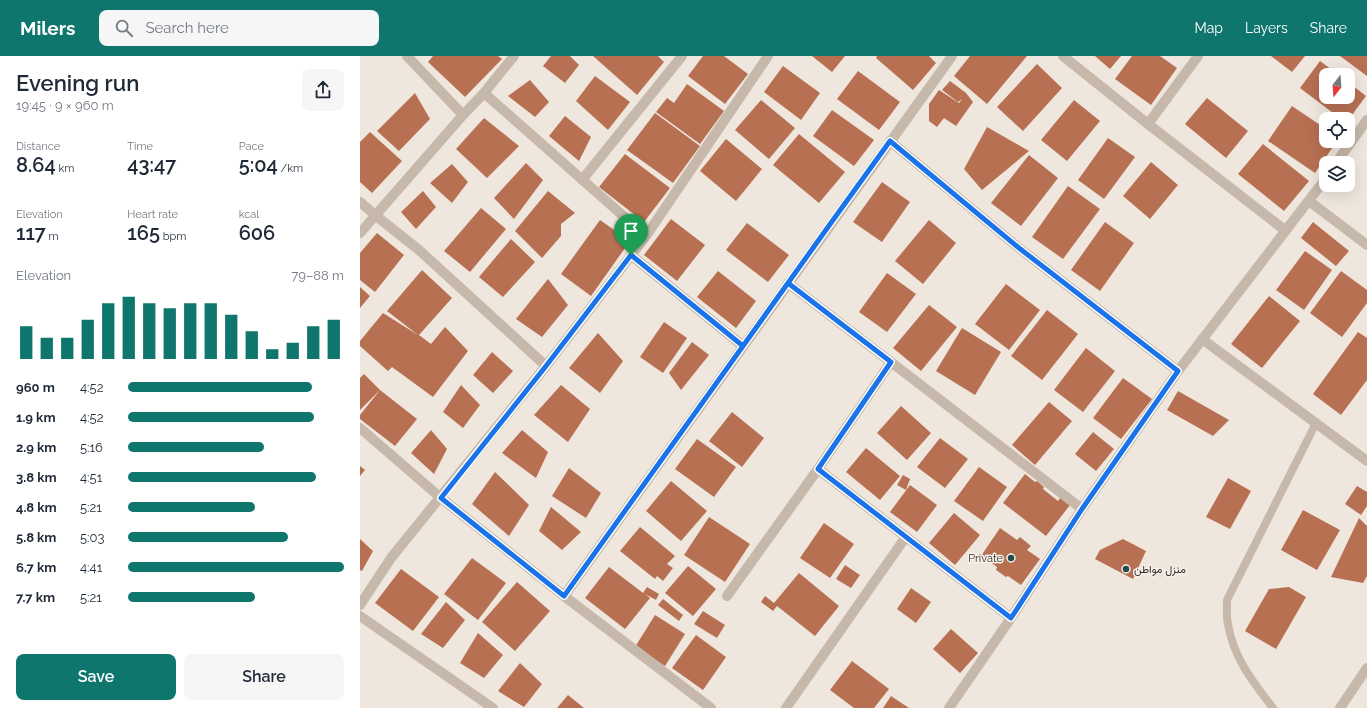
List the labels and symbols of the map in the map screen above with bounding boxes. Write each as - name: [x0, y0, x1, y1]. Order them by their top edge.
- north arrow: [1319, 68, 1355, 104]
- pin: [614, 214, 648, 255]
- place label: Private: [968, 552, 1004, 565]
- marker: Private: [1006, 553, 1016, 563]
- place label: منزل مواطن: [1134, 563, 1186, 576]
- marker: منزل مواطن: [1121, 564, 1131, 574]

